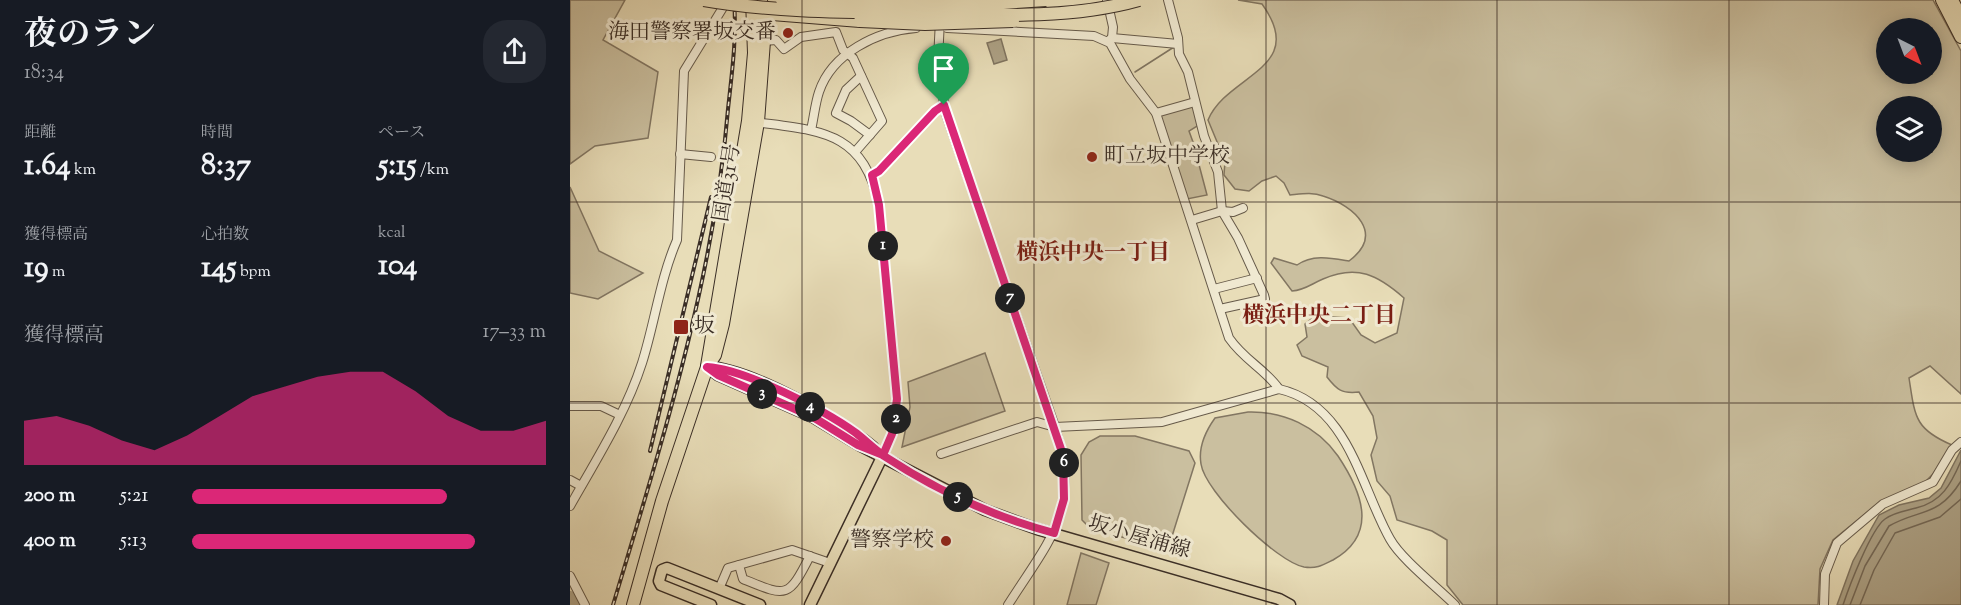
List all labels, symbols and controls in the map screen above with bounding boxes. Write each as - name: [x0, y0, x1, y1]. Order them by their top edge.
- text: 夜のラン: [24, 12, 156, 60]
- place label: 海田警察署坂交番: [608, 18, 776, 48]
- north arrow: [1876, 18, 1942, 84]
- map controls: [1876, 18, 1942, 162]
- button: share: [483, 20, 546, 83]
- marker: 海田警察署坂交番: [781, 26, 795, 40]
- pin: [918, 43, 969, 105]
- icon: arrive: [927, 52, 960, 85]
- text: 18:34: [24, 59, 64, 88]
- button: layers: [1876, 96, 1942, 162]
- text: 距離: [24, 122, 56, 145]
- text: 時間: [201, 122, 233, 145]
- text: ペース: [378, 122, 425, 145]
- street label: 国道31号: [707, 142, 749, 224]
- place label: 町立坂中学校: [1104, 142, 1230, 172]
- text: 1.64: [24, 145, 71, 188]
- text: 8:37: [201, 145, 251, 188]
- text: 5:15: [378, 145, 417, 188]
- marker: 町立坂中学校: [1085, 150, 1099, 164]
- text: km: [71, 159, 96, 182]
- text: /km: [417, 159, 449, 182]
- text: kcal: [378, 222, 406, 245]
- text: 獲得標高: [24, 224, 88, 247]
- text: 心拍数: [201, 224, 249, 247]
- pin: 1: [868, 231, 898, 261]
- text: 1: [880, 234, 886, 257]
- district label: 横浜中央一丁目: [1016, 238, 1170, 270]
- text: 104: [378, 245, 417, 288]
- text: 19: [24, 247, 48, 290]
- text: 145: [201, 247, 237, 290]
- text: m: [48, 261, 65, 284]
- text: bpm: [237, 261, 271, 284]
- pin: 7: [995, 283, 1025, 313]
- text: 7: [1006, 286, 1014, 309]
- district label: 横浜中央二丁目: [1242, 301, 1396, 333]
- place label: 坂: [694, 312, 715, 342]
- text: 17–33 m: [483, 318, 546, 347]
- marker: 坂: [672, 318, 690, 336]
- text: 獲得標高: [24, 322, 104, 351]
- pin: 3: [747, 379, 777, 409]
- text: 3: [759, 382, 765, 405]
- pin: 4: [795, 392, 825, 422]
- text: 4: [806, 395, 814, 418]
- pin: 2: [881, 404, 911, 434]
- text: 2: [892, 407, 900, 430]
- pin: 6: [1049, 448, 1079, 478]
- text: 6: [1060, 451, 1068, 474]
- text: 200 m: [24, 482, 75, 511]
- text: 5:21: [120, 482, 148, 511]
- pin: 5: [943, 482, 973, 512]
- text: 5: [955, 485, 961, 508]
- street label: 坂小屋浦線: [1084, 509, 1194, 567]
- place label: 警察学校: [850, 526, 934, 556]
- text: 400 m: [24, 527, 76, 556]
- text: 5:13: [120, 527, 147, 556]
- marker: 警察学校: [939, 534, 953, 548]

